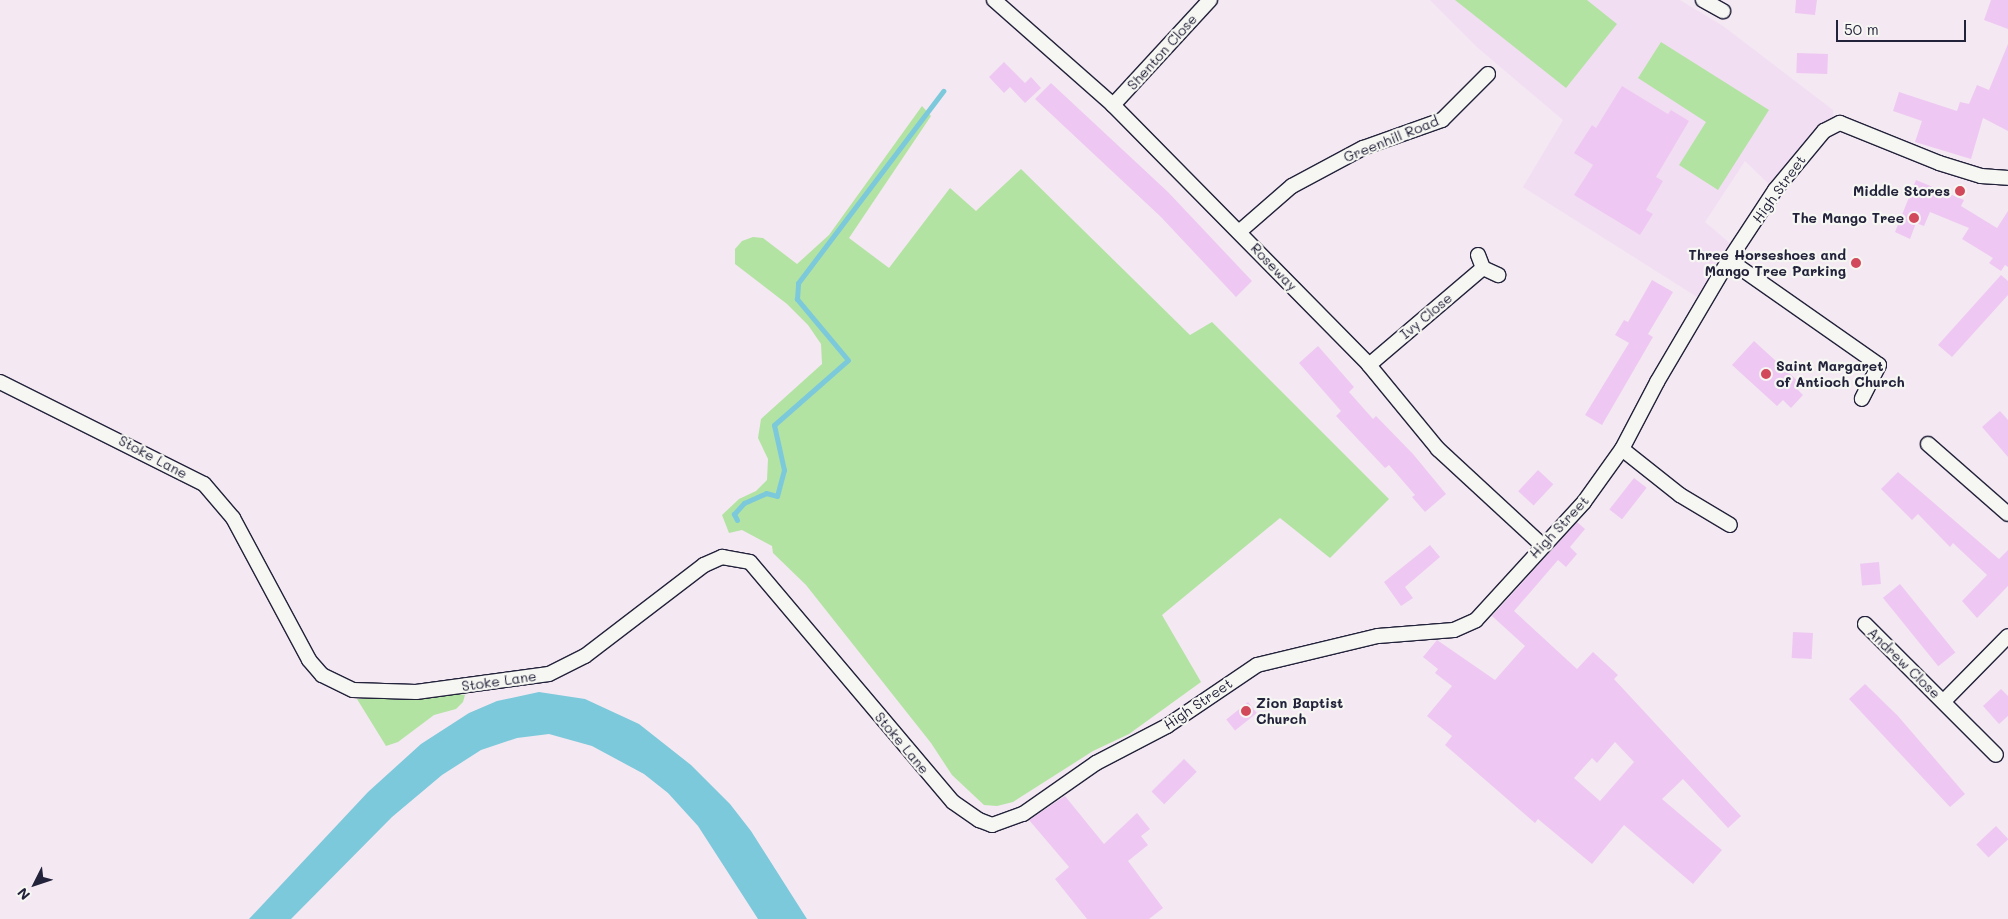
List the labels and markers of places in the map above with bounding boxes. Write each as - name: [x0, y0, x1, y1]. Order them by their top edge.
- place label: Middle Stores: [1853, 183, 1950, 199]
- marker: Middle Stores: [1954, 185, 1966, 197]
- place label: The Mango Tree: [1792, 210, 1904, 226]
- marker: The Mango Tree: [1908, 212, 1920, 224]
- place label: Three Horseshoes and Mango Tree Parking: [1688, 247, 1846, 280]
- marker: Three Horseshoes and Mango Tree Parking: [1850, 257, 1862, 269]
- place label: Saint Margaret of Antioch Church: [1776, 358, 1905, 391]
- marker: Saint Margaret of Antioch Church: [1760, 368, 1772, 380]
- place label: Zion Baptist Church: [1256, 695, 1343, 728]
- marker: Zion Baptist Church: [1240, 705, 1252, 717]

